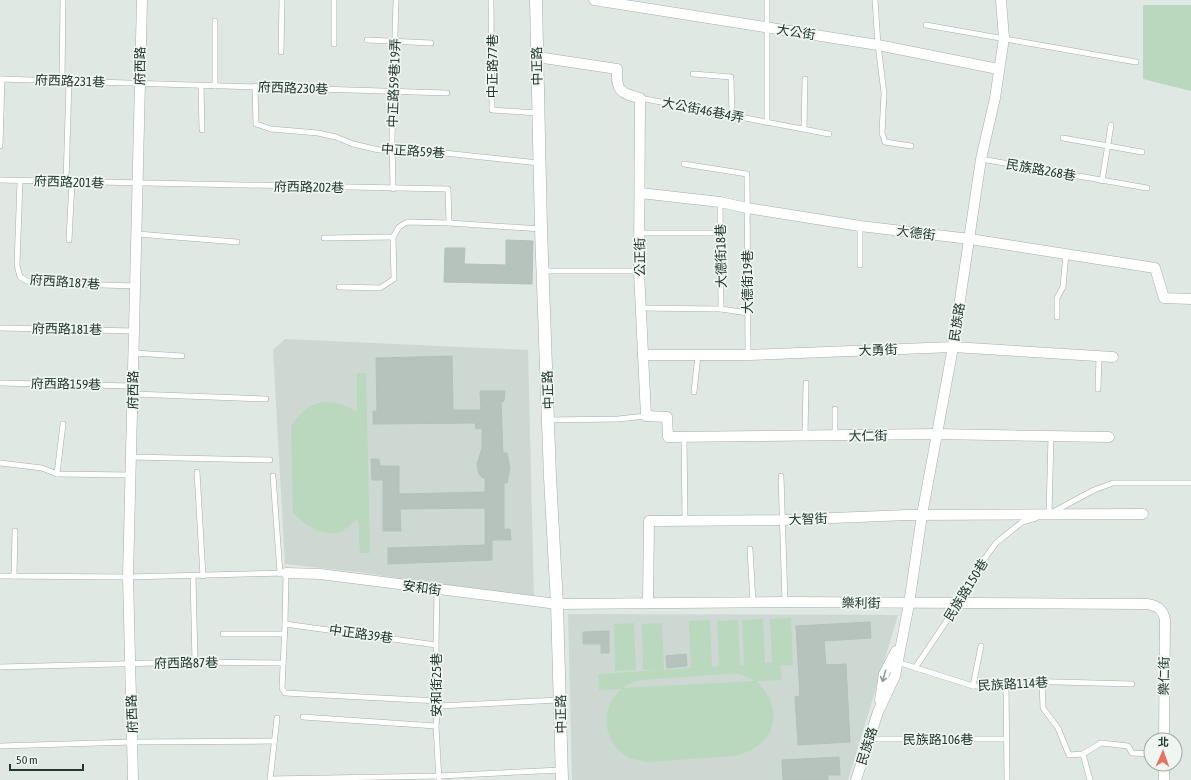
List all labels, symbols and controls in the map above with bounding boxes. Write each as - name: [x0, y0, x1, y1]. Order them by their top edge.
- street label: 大公街: [776, 22, 816, 42]
- street label: 中正路77巷: [485, 34, 500, 98]
- street label: 中正路59巷19弄: [385, 38, 403, 128]
- street label: 府西路: [132, 46, 148, 86]
- street label: 中正路: [529, 46, 545, 86]
- street label: 府西路231巷: [35, 72, 105, 90]
- street label: 府西路230巷: [258, 79, 328, 97]
- street label: 大公街46巷4弄: [661, 95, 745, 125]
- street label: 中正路59巷: [380, 141, 446, 161]
- street label: 民族路268巷: [1005, 157, 1077, 183]
- street label: 府西路201巷: [34, 173, 104, 191]
- street label: 府西路202巷: [274, 179, 344, 195]
- street label: 大德街: [896, 223, 936, 243]
- street label: 大德街18巷: [713, 224, 729, 288]
- street label: 公正街: [632, 237, 648, 277]
- street label: 大德街19巷: [740, 250, 755, 314]
- street label: 府西路187巷: [29, 272, 101, 292]
- street label: 民族路: [947, 302, 967, 342]
- street label: 府西路181巷: [32, 321, 102, 337]
- street label: 大勇街: [858, 342, 898, 358]
- street label: 府西路: [125, 370, 141, 410]
- street label: 中正路: [540, 370, 556, 410]
- street label: 府西路159巷: [31, 376, 101, 392]
- street label: 大仁街: [848, 428, 888, 444]
- street label: 大智街: [788, 511, 828, 527]
- street label: 民族路150巷: [941, 556, 991, 624]
- street label: 安和街: [402, 578, 442, 598]
- street label: 樂利街: [841, 595, 881, 611]
- street label: 中正路39巷: [328, 622, 394, 646]
- street label: 安和街25巷: [429, 653, 444, 717]
- street label: 府西路87巷: [154, 655, 218, 671]
- street label: 樂仁街: [1156, 656, 1172, 696]
- one-way arrow: [880, 669, 887, 682]
- street label: 民族路114巷: [977, 675, 1049, 693]
- street label: 府西路: [124, 694, 140, 734]
- street label: 中正路: [553, 694, 569, 734]
- street label: 民族路: [854, 725, 880, 767]
- street label: 民族路106巷: [903, 732, 973, 747]
- north arrow: [1143, 732, 1183, 772]
- text: 北: [1158, 736, 1169, 748]
- scale bar: [10, 746, 83, 772]
- text: 50 m: [16, 753, 38, 767]

